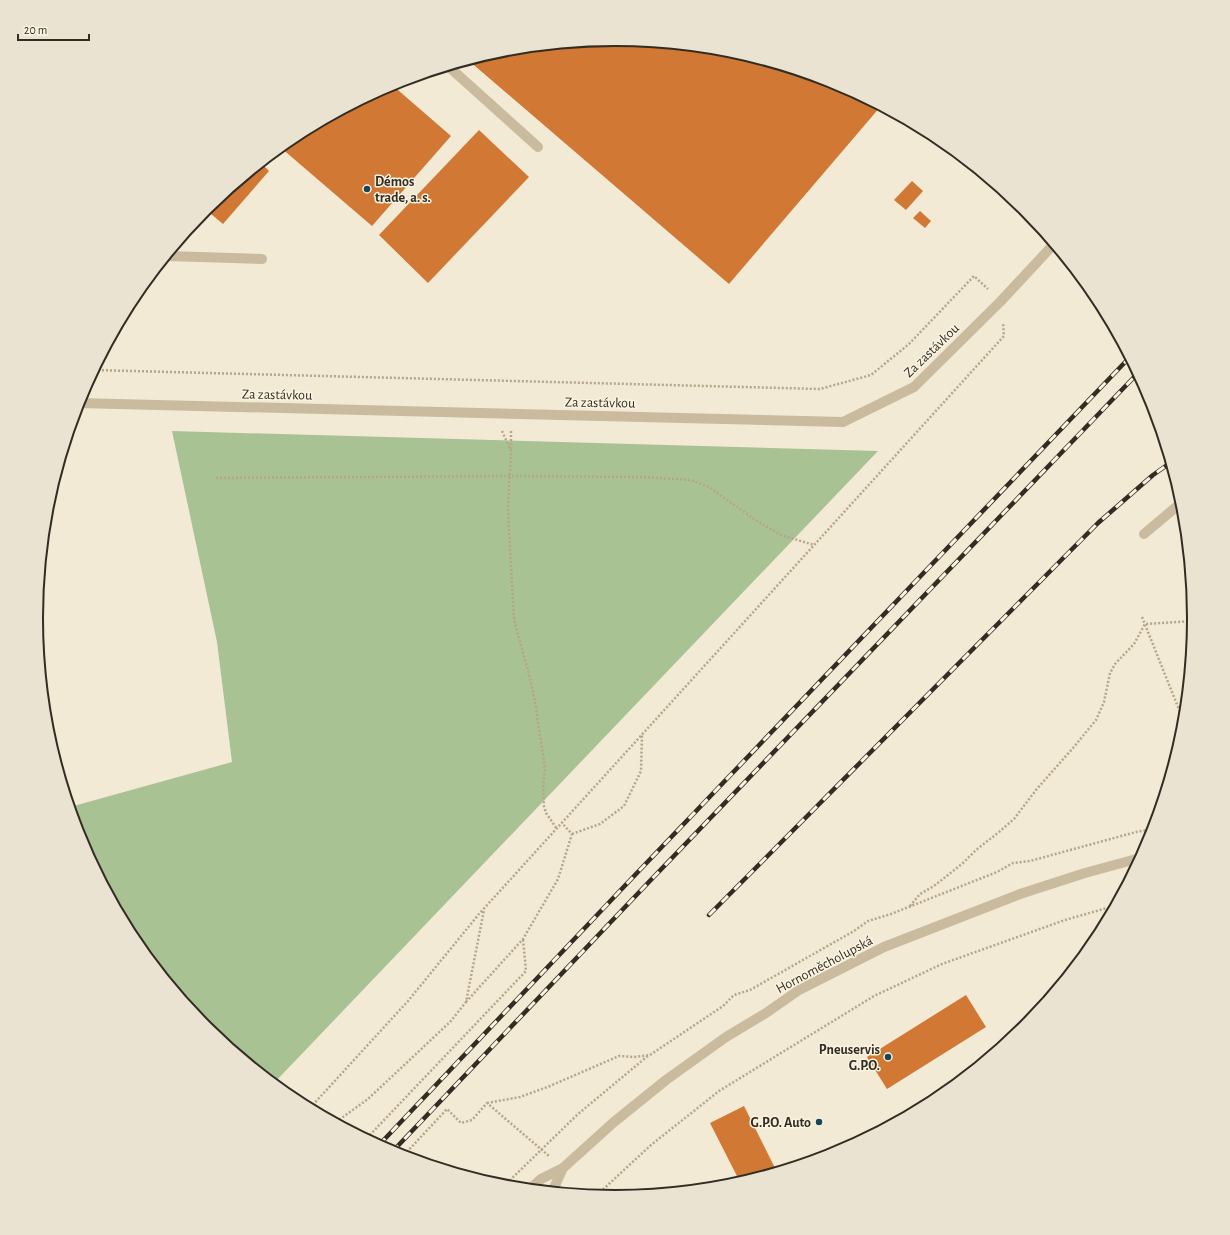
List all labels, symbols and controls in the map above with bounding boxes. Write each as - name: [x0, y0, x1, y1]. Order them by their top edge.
- scale bar: [18, 16, 89, 42]
- text: 20 m: [24, 24, 47, 36]
- place label: Démos trade, a. s.: [375, 175, 431, 205]
- marker: Démos trade, a. s.: [362, 184, 372, 194]
- street label: Za zastávkou: [901, 321, 962, 380]
- street label: Za zastávkou: [242, 387, 312, 403]
- street label: Za zastávkou: [565, 395, 635, 411]
- street label: Hornoměcholupská: [774, 933, 876, 996]
- place label: Pneuservis G.P.O.: [819, 1043, 880, 1073]
- marker: Pneuservis G.P.O.: [883, 1052, 893, 1062]
- place label: G.P.O. Auto: [751, 1116, 811, 1130]
- marker: G.P.O. Auto: [814, 1117, 824, 1127]

